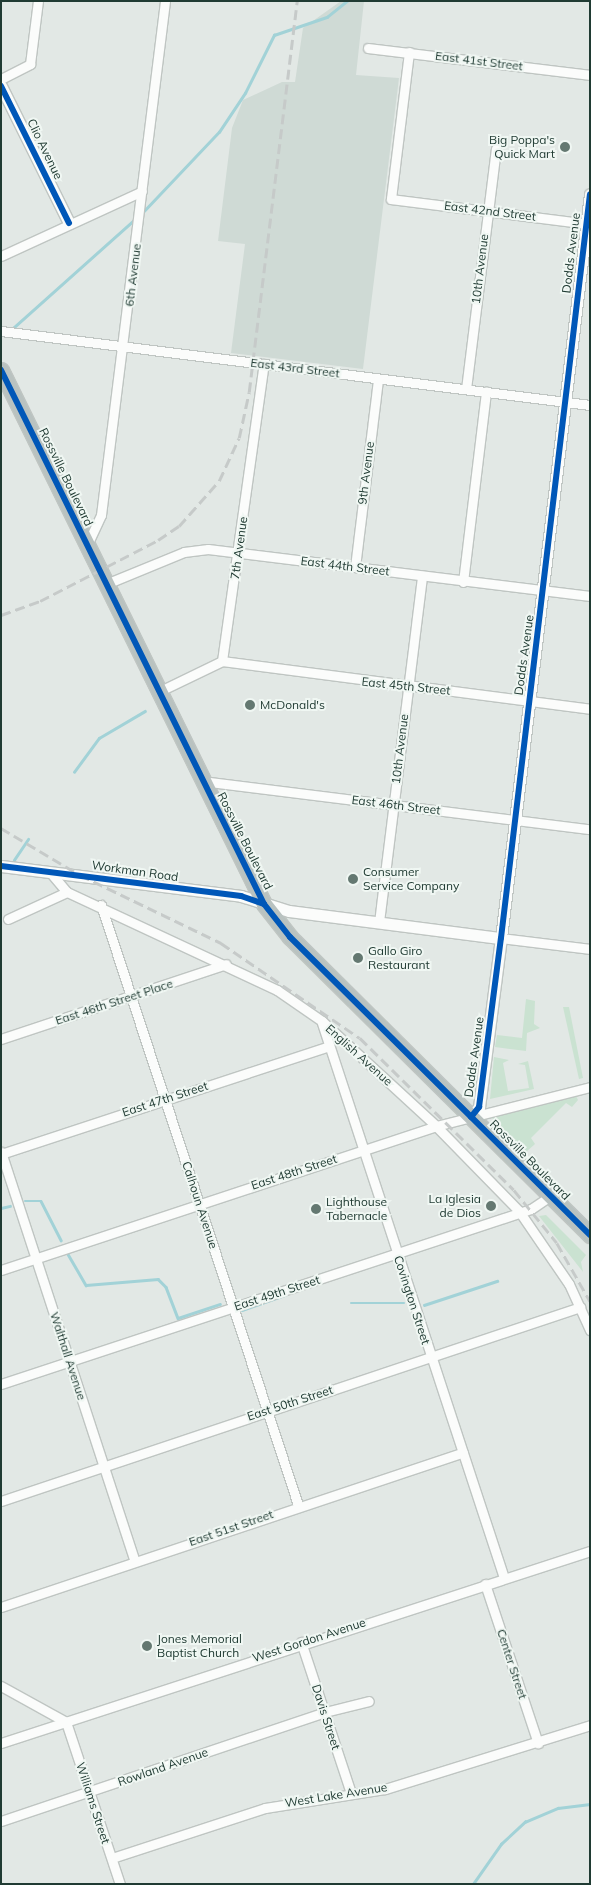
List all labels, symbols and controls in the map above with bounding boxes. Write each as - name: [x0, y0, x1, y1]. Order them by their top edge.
- street label: East 41st Street: [434, 48, 524, 74]
- street label: Clio Avenue: [24, 116, 66, 182]
- place label: Big Poppa's Quick Mart: [489, 133, 555, 161]
- marker: Big Poppa's Quick Mart: [559, 141, 571, 153]
- street label: East 42nd Street: [443, 198, 537, 224]
- street label: Dodds Avenue: [559, 212, 583, 294]
- street label: 10th Avenue: [469, 233, 491, 305]
- street label: 6th Avenue: [122, 243, 144, 307]
- street label: East 43rd Street: [250, 355, 340, 381]
- street label: Rossville Boulevard: [36, 425, 96, 529]
- street label: 9th Avenue: [355, 441, 377, 505]
- street label: 7th Avenue: [227, 516, 251, 580]
- street label: East 44th Street: [300, 553, 390, 579]
- street label: Dodds Avenue: [511, 614, 537, 696]
- street label: East 45th Street: [361, 674, 451, 698]
- place label: McDonald's: [260, 698, 325, 712]
- marker: McDonald's: [244, 699, 256, 711]
- street label: 10th Avenue: [389, 713, 411, 785]
- street label: Rossville Boulevard: [214, 790, 276, 892]
- street label: East 46th Street: [351, 792, 441, 818]
- street label: Workman Road: [91, 858, 179, 884]
- place label: Consumer Service Company: [363, 865, 459, 893]
- marker: Consumer Service Company: [347, 873, 359, 885]
- place label: Gallo Giro Restaurant: [368, 944, 430, 972]
- marker: Gallo Giro Restaurant: [352, 952, 364, 964]
- street label: East 46th Street Place: [53, 976, 175, 1028]
- street label: Dodds Avenue: [461, 1016, 487, 1098]
- street label: English Avenue: [323, 1021, 395, 1089]
- street label: East 47th Street: [120, 1078, 210, 1120]
- street label: Rossville Boulevard: [487, 1117, 573, 1203]
- street label: East 48th Street: [249, 1151, 339, 1193]
- street label: Calhoun Avenue: [179, 1160, 221, 1250]
- place label: La Iglesia de Dios: [428, 1192, 481, 1220]
- place label: Lighthouse Tabernacle: [326, 1195, 387, 1223]
- marker: La Iglesia de Dios: [485, 1200, 497, 1212]
- marker: Lighthouse Tabernacle: [310, 1203, 322, 1215]
- street label: Covington Street: [391, 1254, 433, 1346]
- street label: East 49th Street: [232, 1272, 322, 1314]
- street label: Walthall Avenue: [47, 1310, 89, 1402]
- street label: East 50th Street: [245, 1382, 335, 1424]
- street label: East 51st Street: [187, 1507, 275, 1549]
- street label: West Gordon Avenue: [251, 1615, 367, 1665]
- street label: Center Street: [494, 1627, 530, 1701]
- place label: Jones Memorial Baptist Church: [157, 1632, 242, 1660]
- marker: Jones Memorial Baptist Church: [141, 1640, 153, 1652]
- street label: Davis Street: [309, 1683, 343, 1751]
- street label: Rowland Avenue: [116, 1745, 210, 1789]
- street label: Williams Street: [73, 1760, 113, 1846]
- street label: West Lake Avenue: [284, 1780, 388, 1810]

